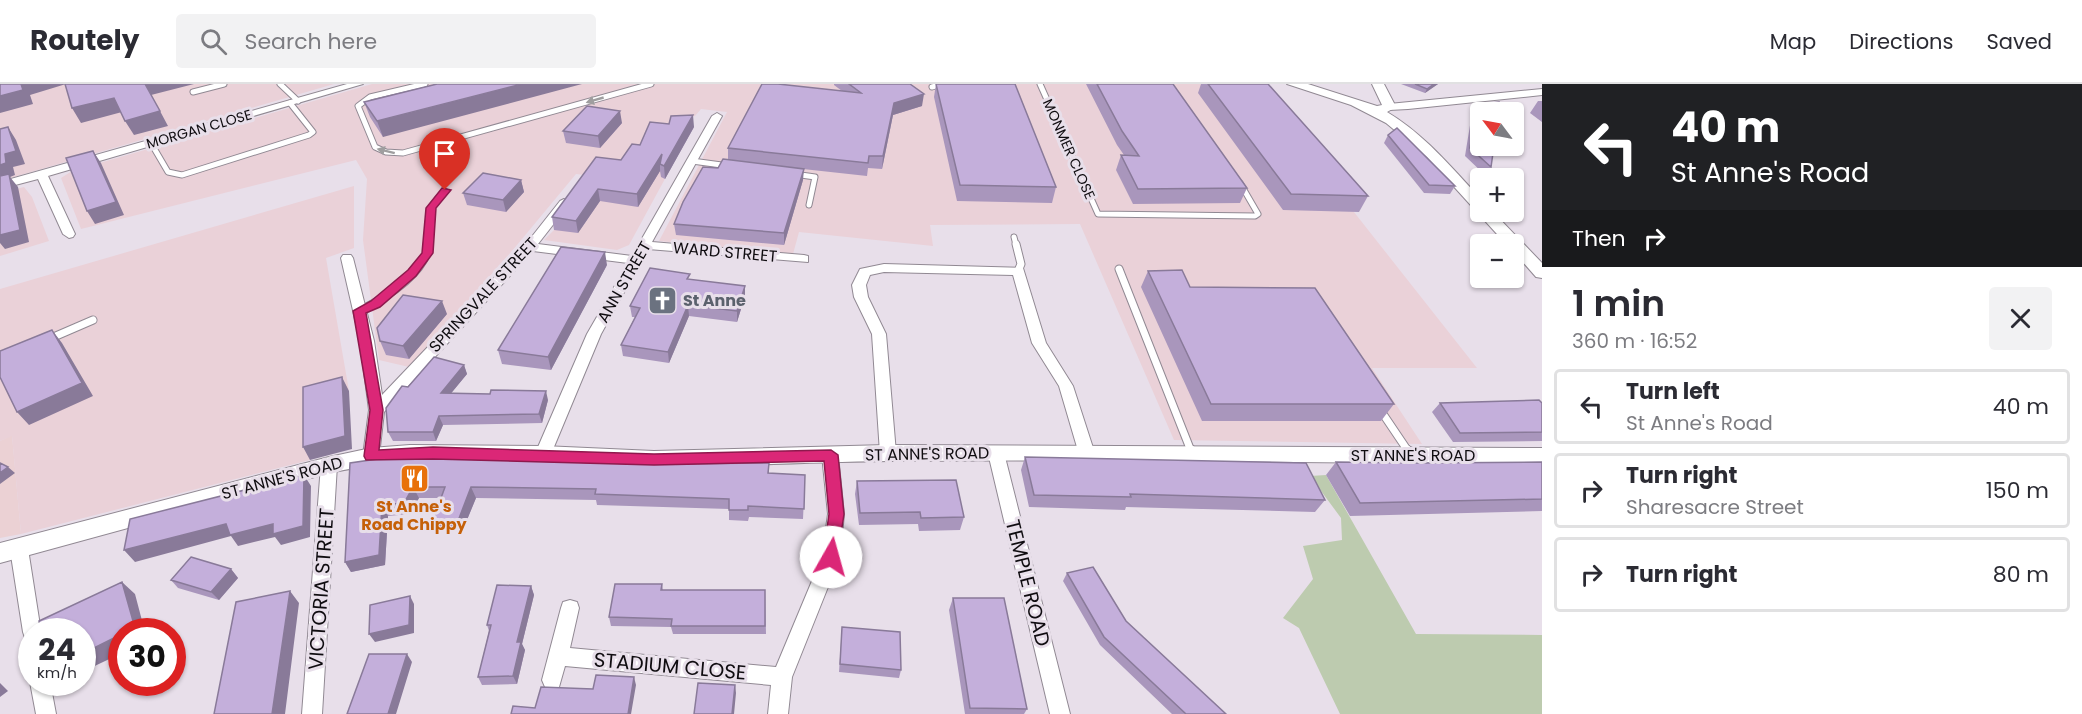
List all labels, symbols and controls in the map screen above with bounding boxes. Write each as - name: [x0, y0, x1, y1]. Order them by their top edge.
- search box: [176, 14, 596, 68]
- text: Routely: [30, 21, 140, 60]
- icon: search: [197, 25, 230, 58]
- text: Search here: [245, 26, 377, 57]
- text: Map: [1770, 27, 1816, 56]
- text: Directions: [1849, 27, 1953, 56]
- text: Saved: [1986, 27, 2052, 56]
- one-way arrow: [586, 96, 604, 105]
- street label: MONMER CLOSE: [1038, 96, 1100, 202]
- text: 40 m: [1671, 98, 1780, 157]
- north arrow: [1470, 102, 1524, 156]
- map controls: [1470, 102, 1524, 288]
- street label: MORGAN CLOSE: [144, 104, 254, 154]
- icon: left: [1572, 108, 1650, 186]
- pin: [419, 128, 470, 190]
- icon: arrive: [428, 137, 461, 170]
- one-way arrow: [377, 145, 396, 155]
- text: St Anne's Road: [1671, 154, 1869, 191]
- button: +: [1470, 168, 1524, 222]
- icon: right: [1638, 222, 1671, 255]
- text: Then: [1572, 223, 1626, 254]
- street label: SPRINGVALE STREET: [423, 232, 543, 358]
- button: −: [1470, 234, 1524, 288]
- street label: WARD STREET: [672, 236, 778, 268]
- street label: ANN STREET: [591, 237, 657, 327]
- text: 1 min: [1572, 278, 1665, 329]
- church icon: St Anne: [646, 284, 678, 316]
- button: close: [1989, 287, 2052, 350]
- place label: St Anne: [683, 289, 746, 312]
- text: 360 m · 16:52: [1572, 327, 1697, 355]
- text: Turn left: [1626, 376, 1720, 407]
- icon: left: [1575, 390, 1608, 423]
- text: 40 m: [1993, 391, 2049, 422]
- text: St Anne's Road: [1626, 409, 1773, 437]
- street label: ST ANNE'S ROAD: [865, 441, 989, 467]
- street label: ST ANNE'S ROAD: [1351, 444, 1475, 467]
- street label: ST ANNE'S ROAD: [219, 451, 345, 505]
- text: Turn right: [1626, 460, 1737, 491]
- restaurant icon: St Anne's Road Chippy: [398, 462, 430, 494]
- icon: right: [1575, 474, 1608, 507]
- text: 150 m: [1986, 475, 2049, 506]
- text: Sharesacre Street: [1626, 493, 1804, 521]
- place label: St Anne's Road Chippy: [361, 495, 468, 536]
- street label: VICTORIA STREET: [301, 507, 341, 671]
- street label: TEMPLE ROAD: [999, 517, 1057, 649]
- position arrow: [799, 525, 863, 589]
- icon: right: [1575, 558, 1608, 591]
- text: Turn right: [1626, 559, 1737, 590]
- text: 80 m: [1993, 559, 2049, 590]
- speed limit sign: 30: [108, 618, 186, 696]
- text: 24: [38, 628, 76, 671]
- street label: STADIUM CLOSE: [593, 645, 747, 687]
- text: km/h: [37, 662, 77, 683]

